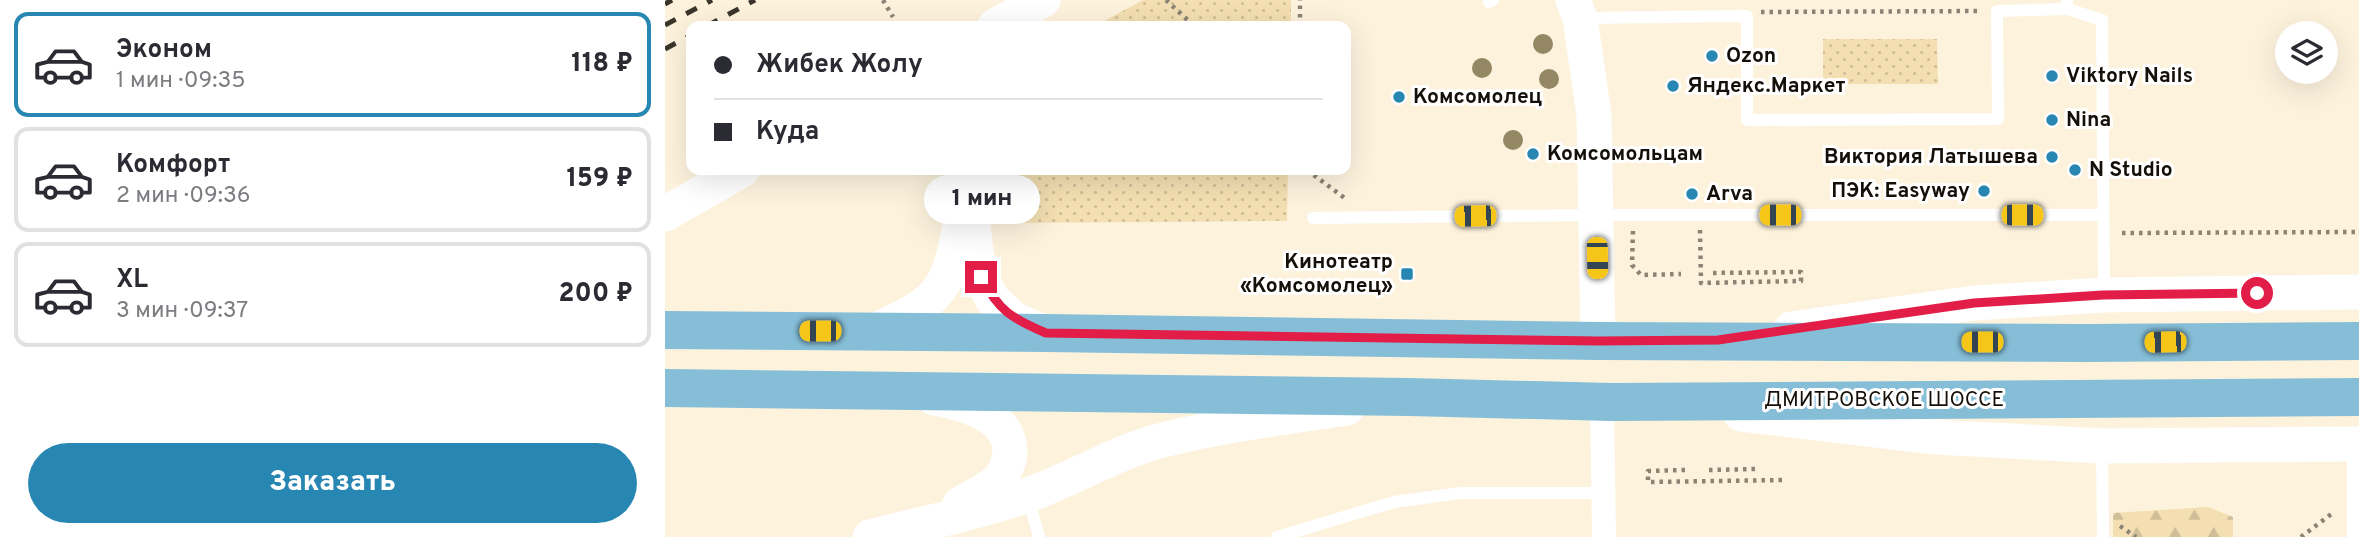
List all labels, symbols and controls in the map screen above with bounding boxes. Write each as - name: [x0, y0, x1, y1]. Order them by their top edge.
- map controls: [2275, 21, 2338, 84]
- button: layers: [2275, 21, 2338, 84]
- icon: car: [32, 33, 95, 96]
- text: Эконом: [116, 34, 212, 67]
- place label: Ozon: [1726, 43, 1776, 70]
- text: 118 ₽: [571, 48, 633, 81]
- marker: Ozon: [1704, 48, 1720, 64]
- text: Жибек Жолу: [756, 49, 923, 82]
- place label: Viktory Nails: [2066, 63, 2193, 90]
- text: 1 мин · 09:35: [116, 67, 246, 96]
- marker: Viktory Nails: [2044, 68, 2060, 84]
- place label: Яндекс.Маркет: [1687, 73, 1846, 100]
- marker: Яндекс.Маркет: [1665, 78, 1681, 94]
- place label: Комсомолец: [1413, 84, 1543, 111]
- marker: Комсомолец: [1391, 89, 1407, 105]
- place label: Nina: [2066, 107, 2111, 134]
- marker: Nina: [2044, 112, 2060, 128]
- text: Куда: [756, 116, 819, 149]
- place label: Комсомольцам: [1547, 141, 1703, 168]
- place label: Виктория Латышева: [1824, 144, 2038, 171]
- marker: Комсомольцам: [1525, 146, 1541, 162]
- icon: car: [32, 148, 95, 211]
- text: Комфорт: [116, 149, 230, 182]
- marker: Виктория Латышева: [2044, 149, 2060, 165]
- place label: N Studio: [2089, 157, 2173, 184]
- marker: N Studio: [2067, 162, 2083, 178]
- text: 159 ₽: [566, 163, 633, 196]
- callout: 1 мин: [923, 176, 1039, 224]
- place label: ПЭК: Easyway: [1831, 178, 1970, 205]
- place label: Arva: [1706, 181, 1753, 208]
- text: 2 мин · 09:36: [116, 182, 250, 211]
- marker: ПЭК: Easyway: [1976, 183, 1992, 199]
- text: 1 мин: [952, 185, 1012, 214]
- marker: Arva: [1684, 186, 1700, 202]
- car: [1454, 205, 1497, 227]
- car: [1760, 205, 1802, 226]
- car: [2002, 205, 2044, 226]
- car: [1587, 237, 1608, 279]
- place label: Кинотеатр «Комсомолец»: [1240, 249, 1393, 300]
- route end: [965, 261, 997, 293]
- icon: car: [32, 263, 95, 326]
- text: XL: [116, 264, 148, 297]
- marker: Кинотеатр «Комсомолец»: [1399, 266, 1415, 282]
- route start: [2241, 277, 2273, 309]
- text: 200 ₽: [559, 278, 633, 311]
- text: 3 мин · 09:37: [116, 297, 248, 326]
- car: [800, 321, 842, 342]
- car: [2144, 331, 2187, 353]
- car: [1962, 332, 2004, 353]
- street label: ДМИТРОВСКОЕ ШОССЕ: [1764, 387, 2004, 414]
- button: Заказать: [28, 443, 637, 523]

